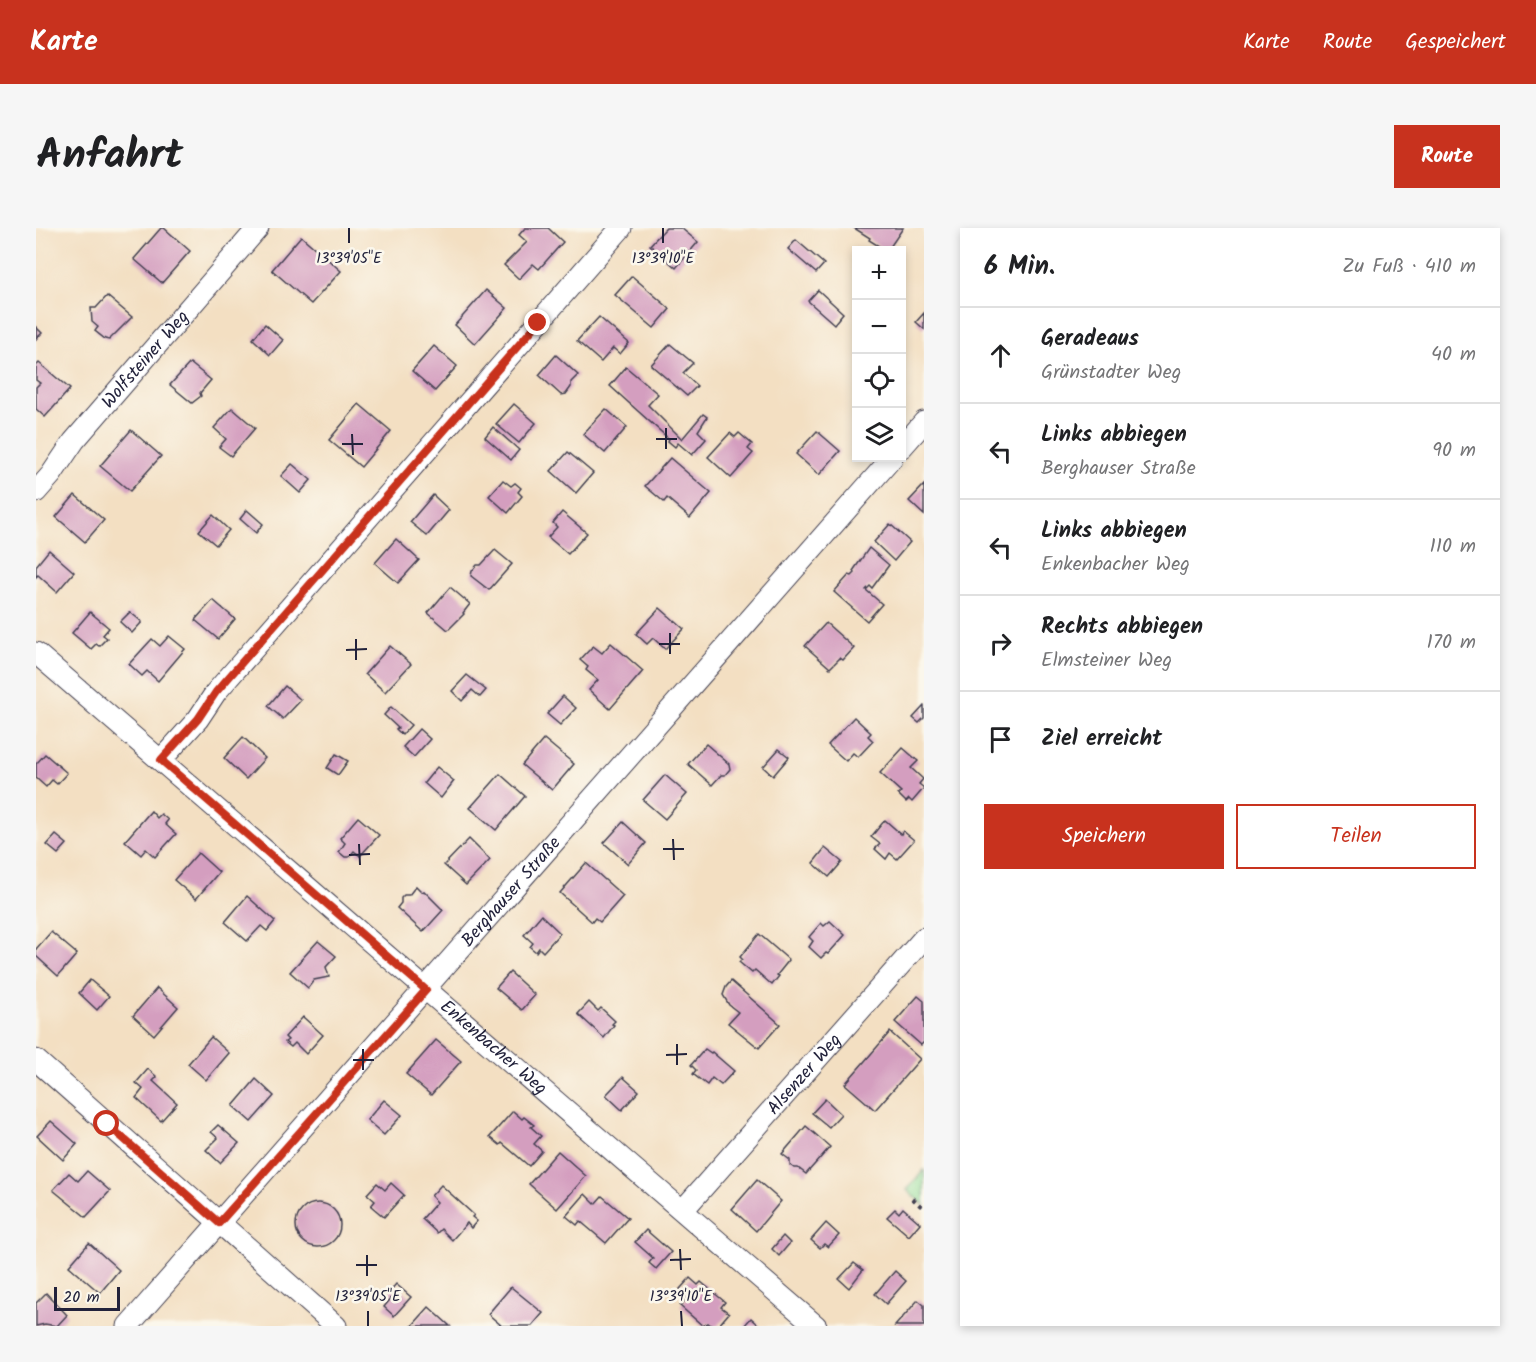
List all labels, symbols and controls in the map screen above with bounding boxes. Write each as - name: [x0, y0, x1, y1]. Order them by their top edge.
- text: Karte: [30, 20, 98, 65]
- text: Karte: [1243, 26, 1290, 59]
- text: Route: [1323, 26, 1372, 59]
- text: Gespeichert: [1405, 26, 1506, 59]
- text: Anfahrt: [36, 123, 183, 190]
- button: Route: [1394, 125, 1500, 188]
- map controls: [852, 246, 906, 462]
- button: +: [852, 246, 906, 300]
- text: 6 Min.: [984, 246, 1055, 288]
- text: 13°39'05"E: [316, 247, 383, 271]
- text: 13°39'10"E: [632, 247, 695, 271]
- text: Zu Fuß · 410 m: [1342, 251, 1476, 283]
- button: −: [852, 300, 906, 354]
- street label: Wolfsteiner Weg: [95, 304, 197, 416]
- route end: [524, 309, 550, 335]
- text: Geradeaus: [1041, 322, 1139, 357]
- icon: ahead: [984, 339, 1017, 372]
- text: 40 m: [1431, 339, 1476, 371]
- button: locate: [852, 354, 906, 408]
- text: Grünstadter Weg: [1041, 357, 1181, 389]
- button: layers: [852, 408, 906, 462]
- text: Links abbiegen: [1041, 418, 1187, 453]
- icon: left: [984, 435, 1017, 468]
- text: 90 m: [1432, 435, 1476, 467]
- text: Berghauser Straße: [1041, 453, 1196, 485]
- text: Links abbiegen: [1041, 514, 1187, 549]
- icon: left: [984, 531, 1017, 564]
- text: 110 m: [1430, 531, 1476, 563]
- text: Enkenbacher Weg: [1041, 549, 1190, 581]
- text: Rechts abbiegen: [1041, 610, 1203, 645]
- icon: right: [984, 627, 1017, 660]
- text: 170 m: [1427, 627, 1476, 659]
- text: Elmsteiner Weg: [1041, 645, 1172, 677]
- text: Ziel erreicht: [1041, 722, 1162, 757]
- icon: arrive: [984, 723, 1017, 756]
- button: Speichern: [984, 804, 1224, 869]
- button: Teilen: [1236, 804, 1476, 869]
- street label: Berghauser Straße: [455, 830, 569, 954]
- street label: Enkenbacher Weg: [433, 993, 553, 1103]
- street label: Alsenzer Weg: [761, 1027, 849, 1122]
- route start: [93, 1110, 119, 1136]
- scale bar: [54, 1284, 120, 1312]
- text: 20 m: [63, 1285, 99, 1310]
- text: 13°39'05"E: [335, 1285, 402, 1309]
- text: 13°39'10"E: [650, 1285, 713, 1309]

